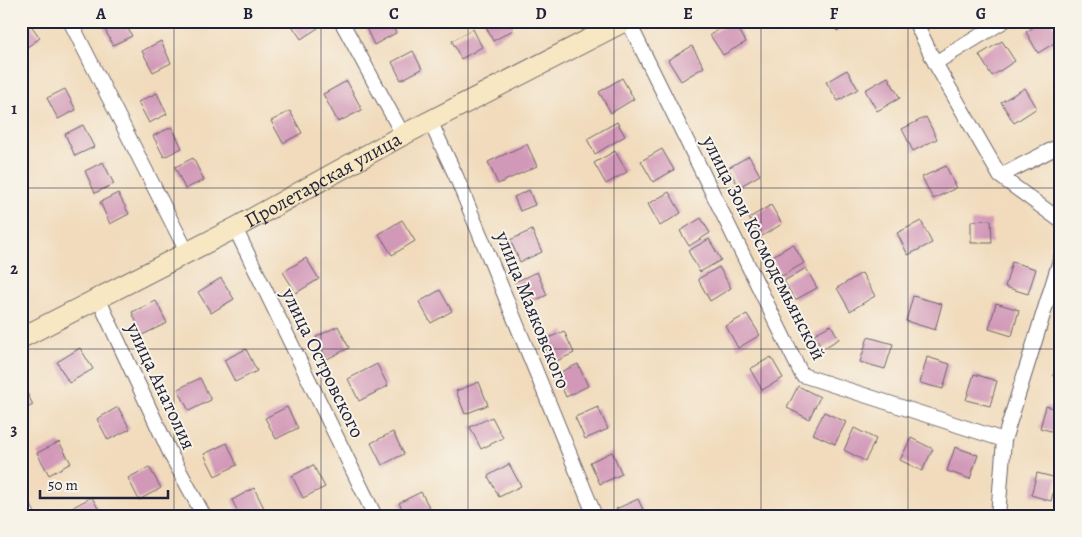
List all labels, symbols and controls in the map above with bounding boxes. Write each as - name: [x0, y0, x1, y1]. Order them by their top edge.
- text: A: [95, 3, 107, 25]
- text: B: [243, 3, 253, 25]
- text: C: [389, 3, 399, 25]
- text: D: [535, 3, 547, 25]
- text: E: [683, 3, 693, 25]
- text: F: [830, 3, 839, 25]
- text: G: [976, 3, 986, 25]
- text: 1: [11, 98, 17, 120]
- street label: Пролетарская улица: [240, 125, 407, 234]
- street label: улица Зои Космодемьянской: [695, 130, 832, 365]
- street label: улица Маяковского: [489, 226, 577, 393]
- text: 2: [10, 258, 18, 280]
- street label: улица Островского: [275, 283, 371, 443]
- street label: улица Анатолия: [119, 317, 202, 454]
- text: 3: [11, 419, 18, 441]
- scale bar: [40, 467, 168, 499]
- text: 50 m: [48, 475, 78, 495]

